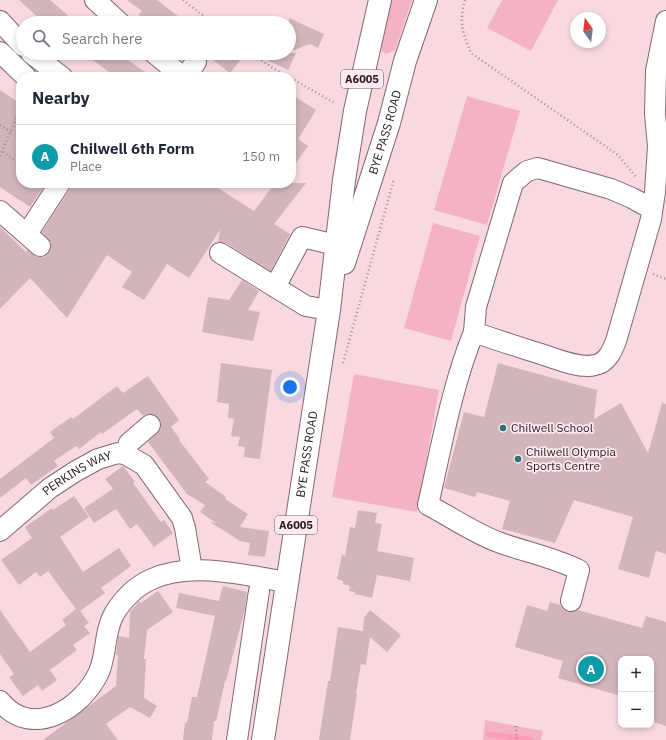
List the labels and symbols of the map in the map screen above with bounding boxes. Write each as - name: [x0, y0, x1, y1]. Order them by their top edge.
- north arrow: [570, 12, 606, 48]
- road number: A6005: [341, 70, 383, 88]
- street label: BYE PASS ROAD: [365, 89, 404, 176]
- your location: [280, 377, 300, 397]
- street label: BYE PASS ROAD: [292, 410, 320, 499]
- place label: Chilwell School: [511, 420, 593, 435]
- marker: Chilwell School: [498, 423, 508, 433]
- place label: Chilwell Olympia Sports Centre: [526, 444, 617, 473]
- street label: PERKINS WAY: [39, 447, 113, 498]
- marker: Chilwell Olympia Sports Centre: [513, 454, 523, 464]
- road number: A6005: [275, 516, 317, 534]
- pin: A: [578, 654, 604, 684]

